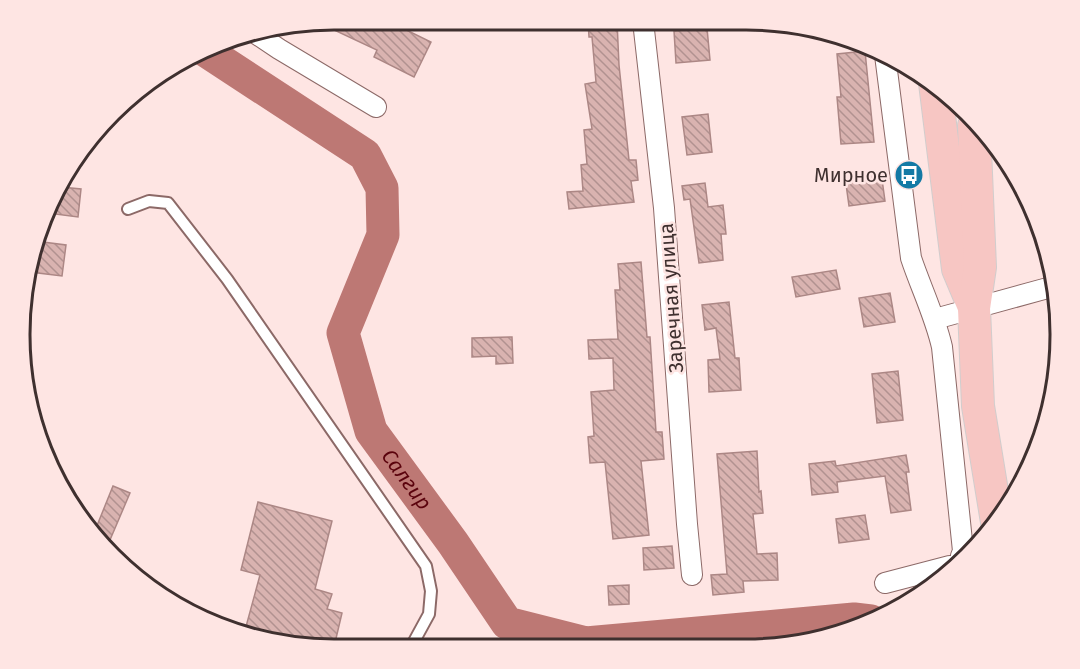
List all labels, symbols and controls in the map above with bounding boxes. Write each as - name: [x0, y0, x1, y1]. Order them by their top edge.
- bus stop icon: Мирное: [893, 159, 925, 191]
- place label: Мирное: [814, 163, 888, 187]
- street label: Заречная улица: [654, 222, 688, 374]
- water label: Салгир: [376, 444, 437, 515]

